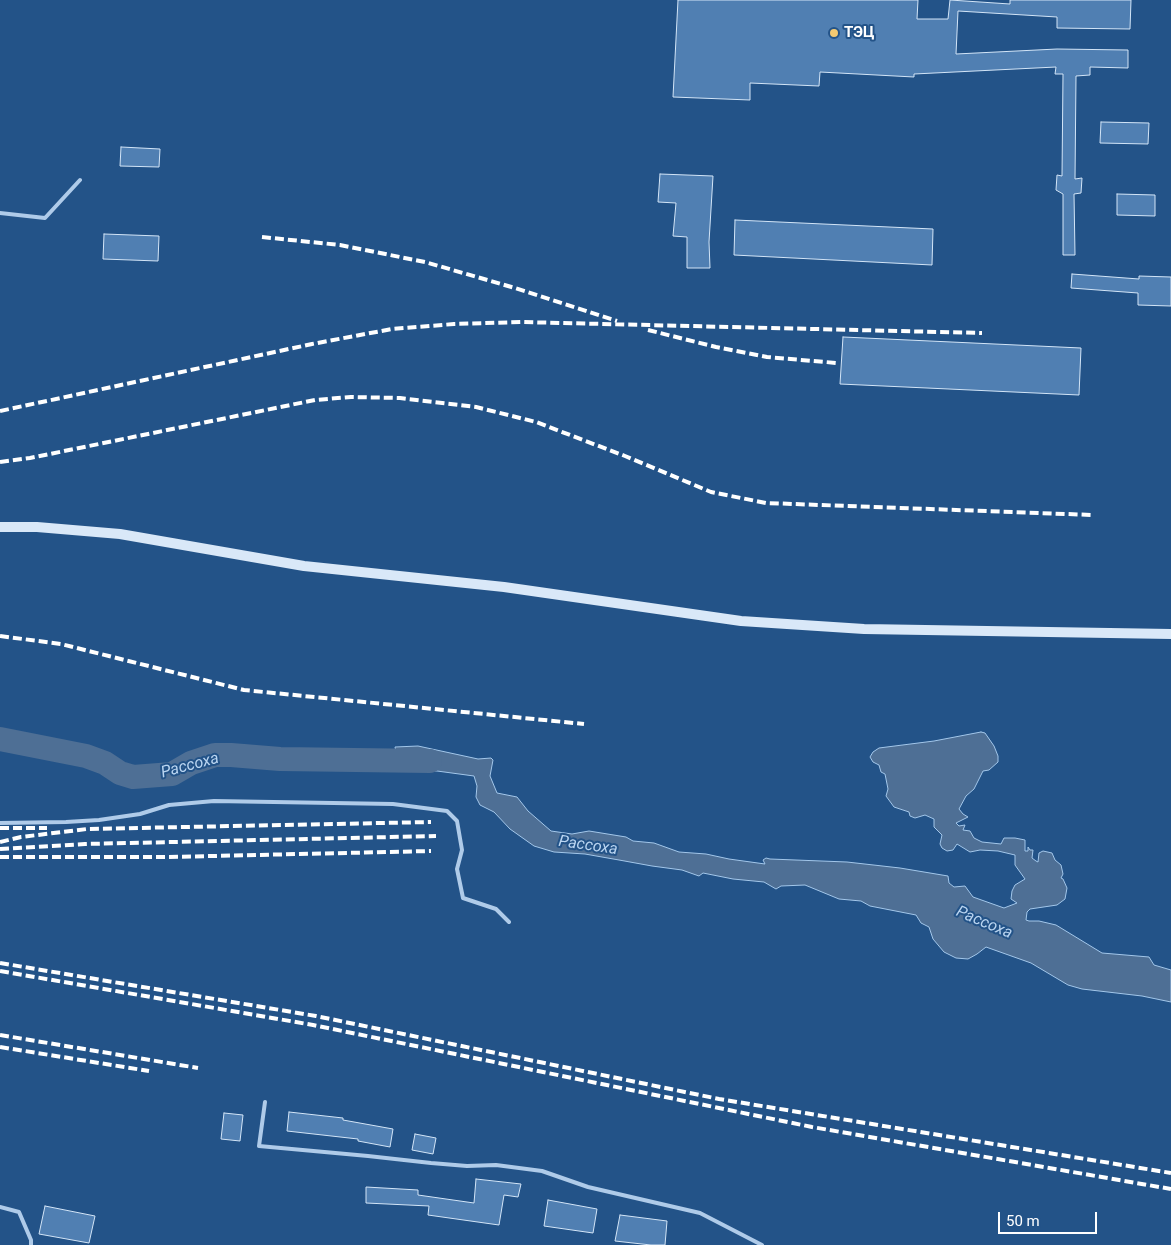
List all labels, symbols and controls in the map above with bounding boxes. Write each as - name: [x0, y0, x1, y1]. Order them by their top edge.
- place label: ТЭЦ: [844, 24, 874, 42]
- marker: ТЭЦ: [828, 27, 840, 39]
- water label: Рассоха: [159, 749, 221, 783]
- water label: Рассоха: [557, 832, 619, 860]
- water label: Рассоха: [953, 903, 1015, 943]
- scale bar: [1001, 1202, 1100, 1234]
- text: 50 m: [1006, 1212, 1040, 1230]

